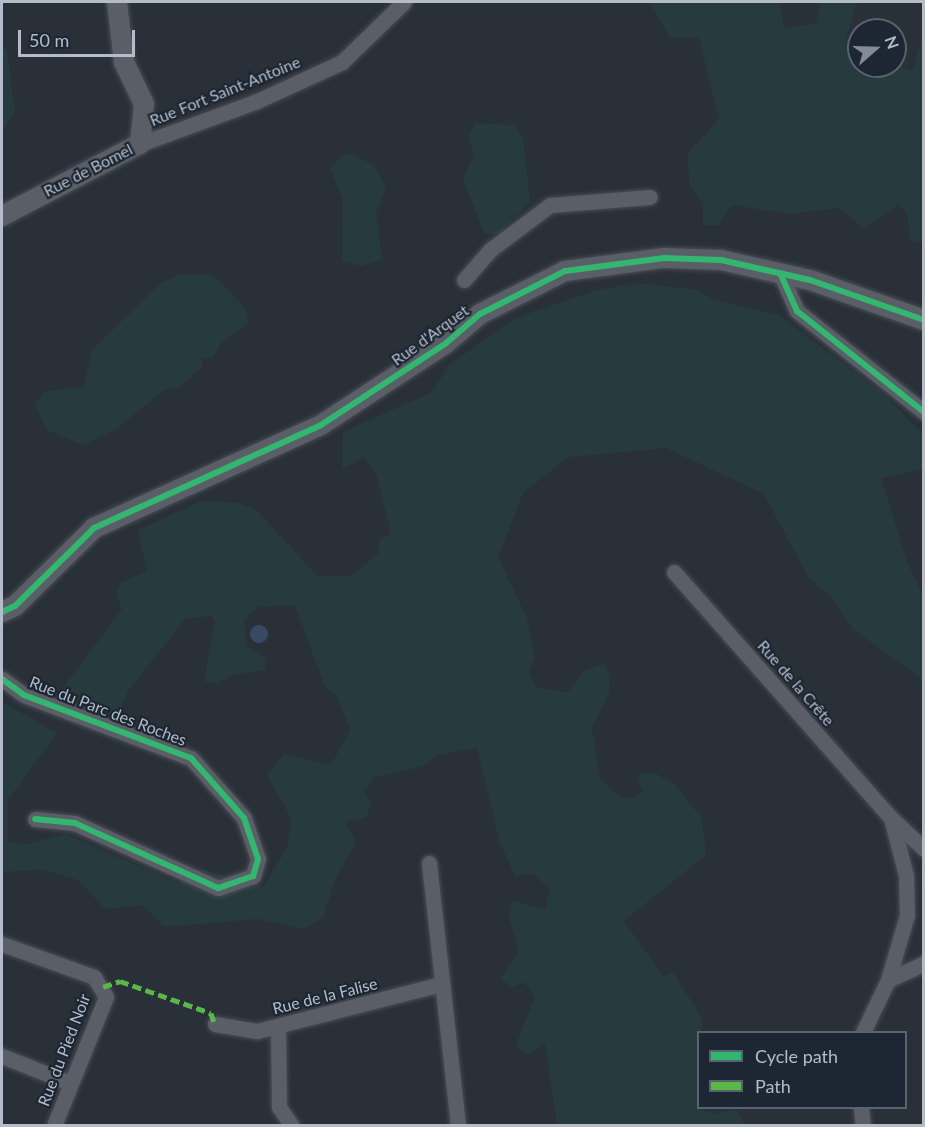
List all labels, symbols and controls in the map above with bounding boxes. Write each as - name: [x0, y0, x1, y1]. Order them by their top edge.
- scale bar: [21, 18, 138, 56]
- north arrow: [847, 18, 907, 78]
- text: 50 m: [29, 29, 69, 51]
- text: N: [881, 33, 904, 51]
- street label: Rue Fort Saint-Antoine: [147, 52, 303, 130]
- street label: Rue de Bomel: [40, 139, 136, 201]
- street label: Rue d'Arquet: [388, 301, 472, 369]
- street label: Rue de la Crête: [754, 636, 838, 730]
- street label: Rue du Parc des Roches: [27, 672, 189, 750]
- street label: Rue de la Falise: [271, 974, 379, 1018]
- street label: Rue du Pied Noir: [34, 991, 94, 1109]
- legend: [697, 1031, 907, 1109]
- text: Cycle path: [755, 1045, 838, 1067]
- text: Path: [755, 1075, 791, 1097]

